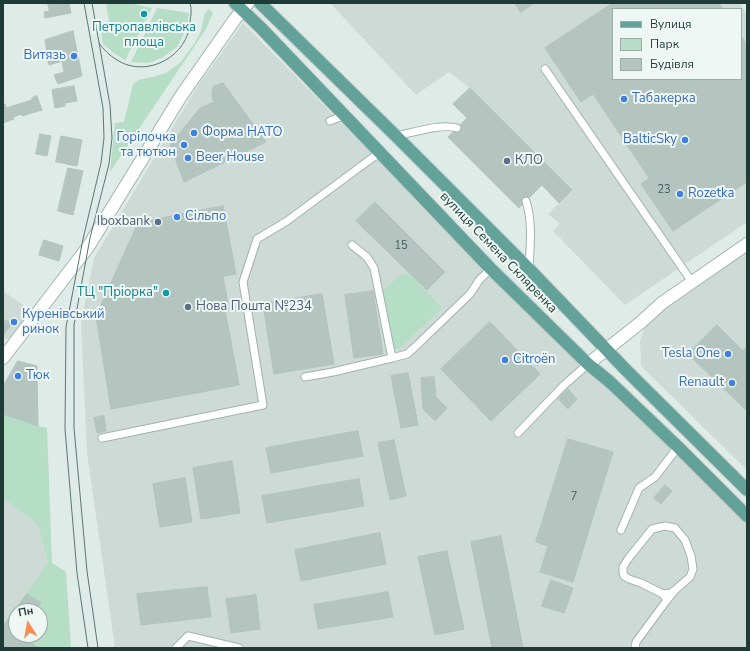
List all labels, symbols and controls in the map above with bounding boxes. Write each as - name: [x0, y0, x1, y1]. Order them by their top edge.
- legend: [612, 8, 742, 80]
- marker: Петропавлівська площа: [139, 9, 149, 19]
- text: Вулиця: [650, 16, 692, 32]
- place label: Петропавлівська площа: [92, 20, 196, 51]
- text: Парк: [650, 36, 679, 52]
- place label: Витязь: [23, 48, 66, 64]
- marker: Витязь: [69, 51, 79, 61]
- text: Будівля: [650, 56, 694, 72]
- place label: Табакерка: [632, 91, 696, 107]
- marker: Табакерка: [619, 94, 629, 104]
- place label: Форма НАТО: [202, 125, 283, 141]
- marker: Форма НАТО: [189, 128, 199, 138]
- place label: Горілочка та тютюн: [116, 130, 176, 161]
- place label: BalticSky: [623, 132, 677, 148]
- marker: BalticSky: [680, 135, 690, 145]
- marker: Горілочка та тютюн: [179, 140, 189, 150]
- place label: Beer House: [196, 150, 264, 166]
- marker: Beer House: [183, 153, 193, 163]
- place label: КЛО: [515, 153, 543, 169]
- marker: КЛО: [502, 156, 512, 166]
- house number: 23: [657, 183, 671, 197]
- place label: Rozetka: [688, 186, 734, 202]
- street label: вулиця Семена Скляренка: [436, 189, 560, 317]
- marker: Rozetka: [675, 189, 685, 199]
- place label: Сільпо: [185, 209, 226, 225]
- marker: Сільпо: [172, 212, 182, 222]
- place label: Iboxbank: [97, 214, 150, 230]
- marker: Iboxbank: [153, 217, 163, 227]
- house number: 15: [394, 239, 408, 253]
- place label: ТЦ "Пріорка": [77, 285, 158, 301]
- marker: ТЦ "Пріорка": [161, 288, 171, 298]
- place label: Нова Пошта №234: [196, 299, 312, 315]
- marker: Нова Пошта №234: [183, 302, 193, 312]
- place label: Куренівський ринок: [22, 307, 105, 338]
- marker: Куренівський ринок: [9, 317, 19, 327]
- place label: Tesla One: [662, 346, 720, 362]
- marker: Tesla One: [723, 349, 733, 359]
- place label: Citroën: [513, 352, 555, 368]
- marker: Citroën: [500, 355, 510, 365]
- place label: Тюк: [26, 368, 50, 384]
- marker: Тюк: [13, 371, 23, 381]
- place label: Renault: [679, 375, 724, 391]
- marker: Renault: [727, 378, 737, 388]
- house number: 7: [571, 490, 577, 504]
- north arrow: [8, 603, 48, 643]
- text: Пн: [17, 603, 35, 621]

